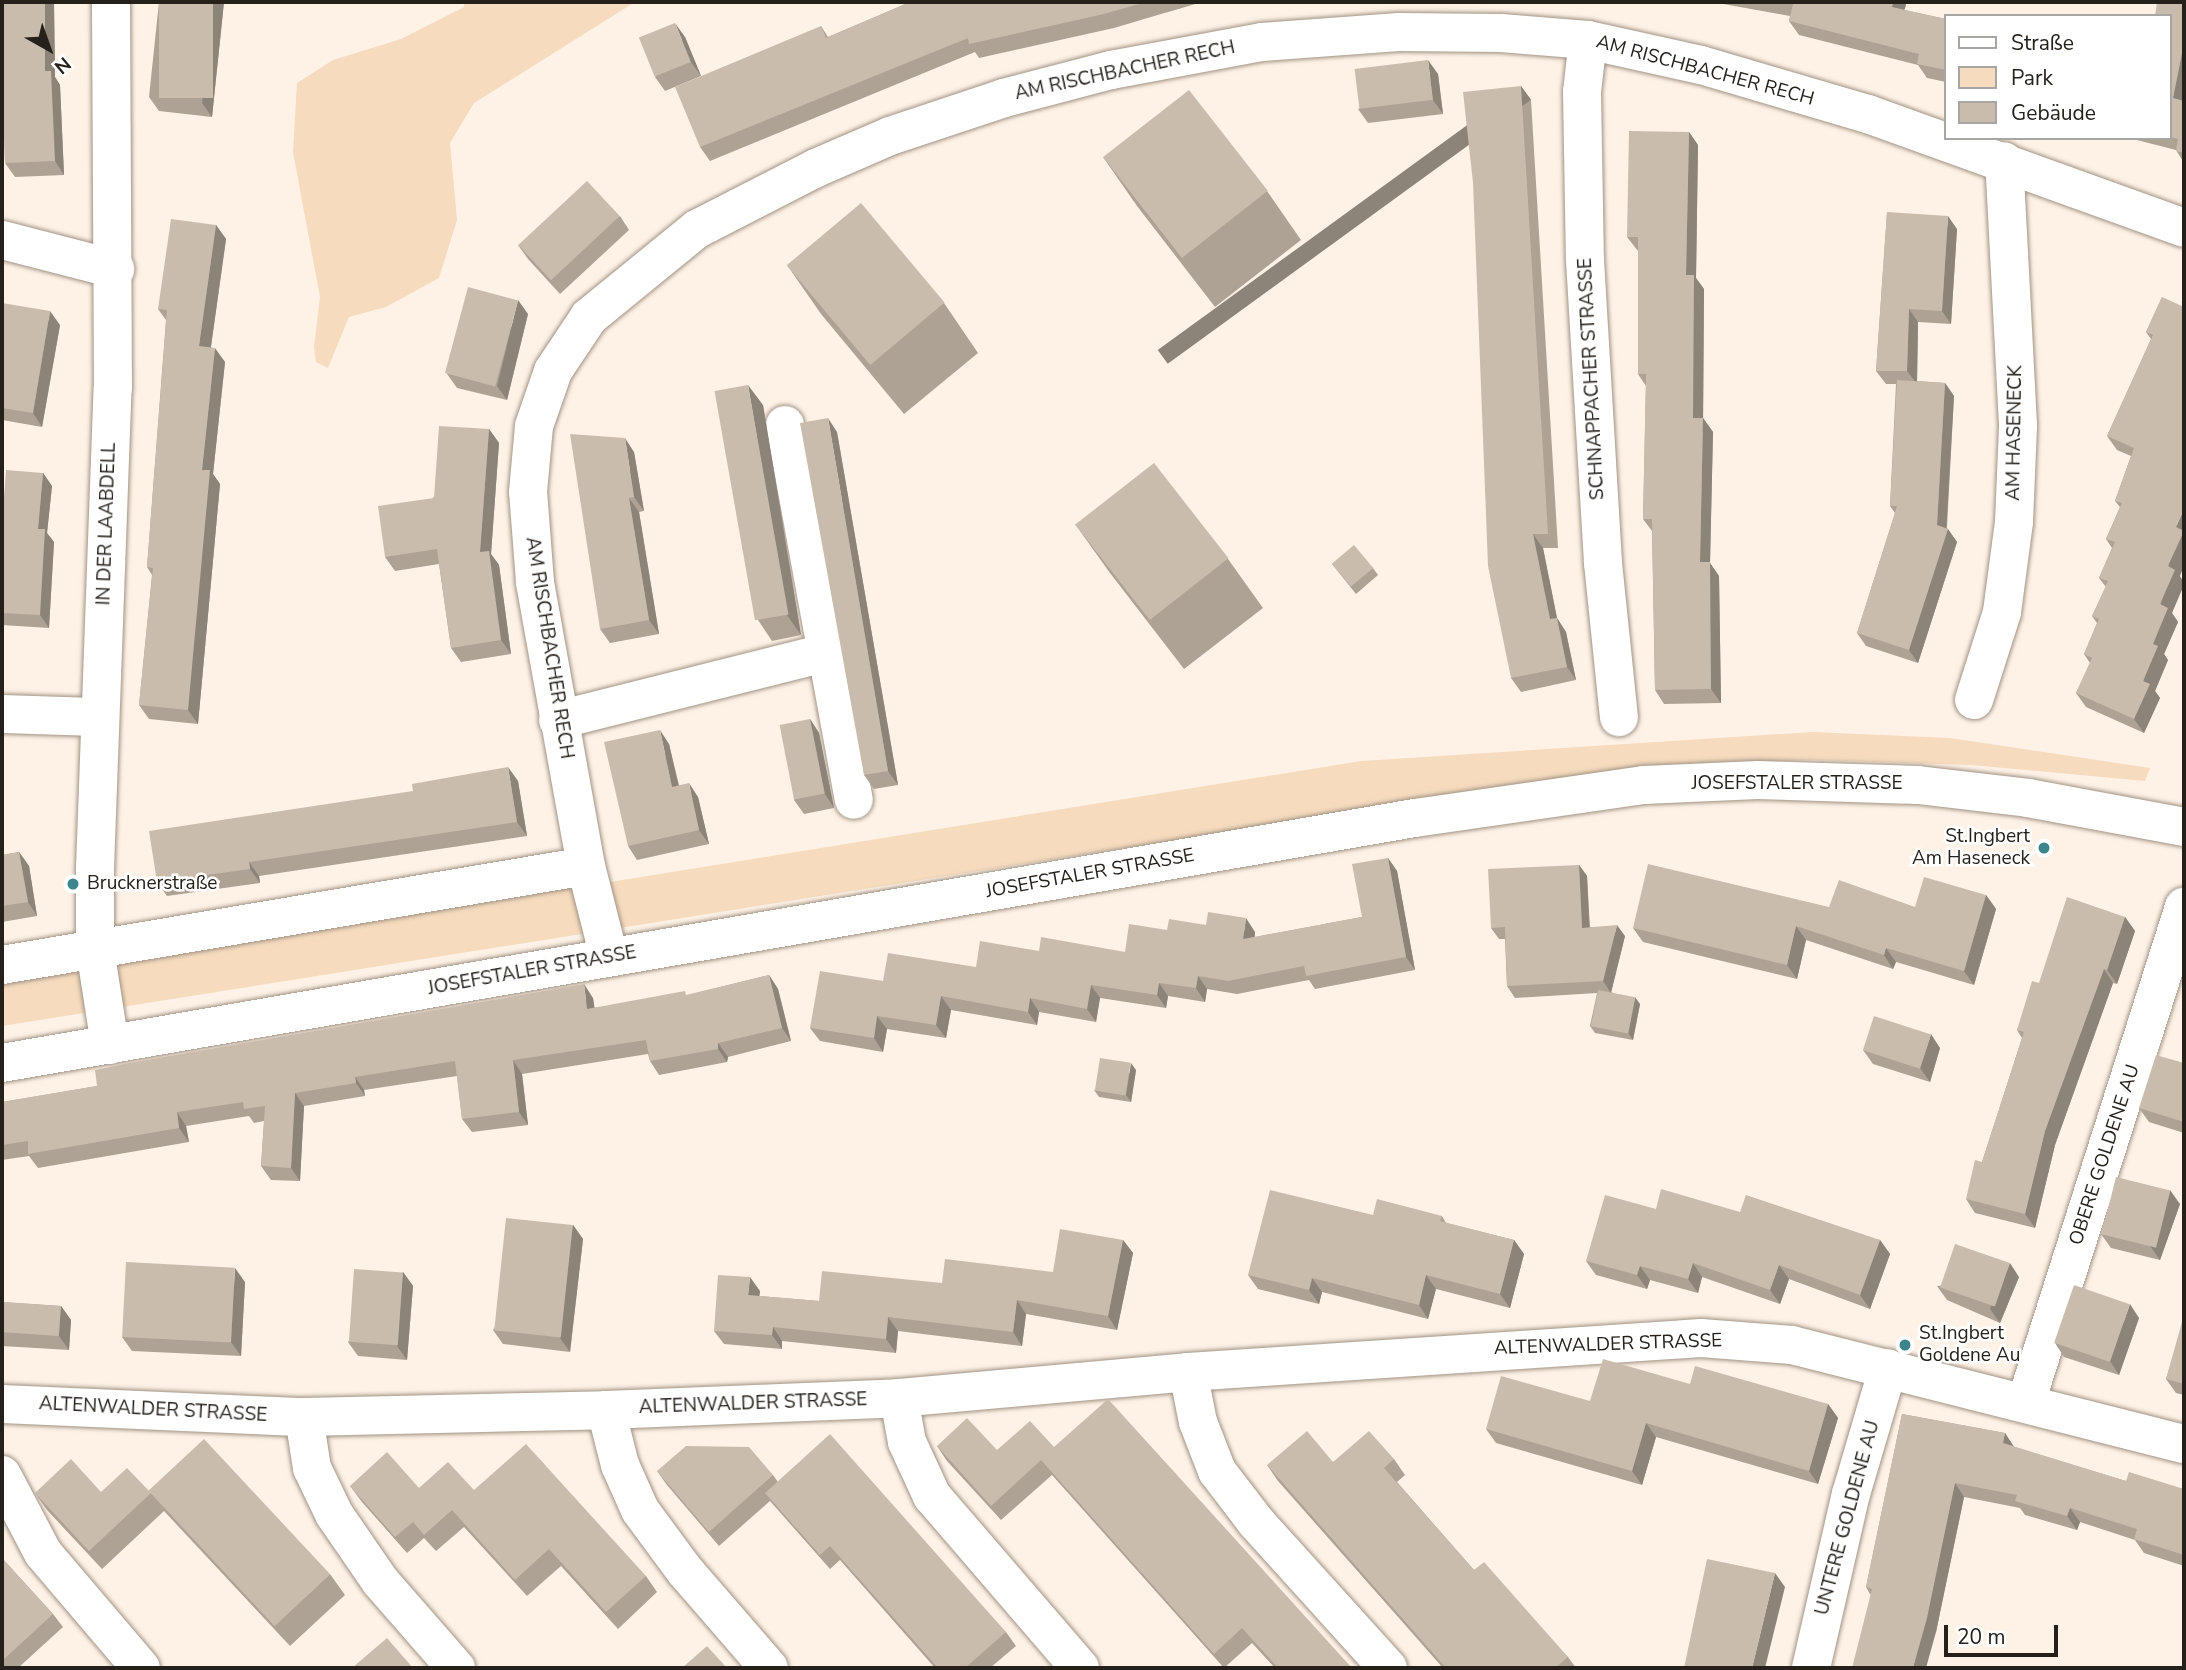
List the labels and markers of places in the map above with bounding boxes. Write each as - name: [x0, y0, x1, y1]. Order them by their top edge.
- place label: St.Ingbert Am Haseneck: [1912, 826, 2030, 870]
- marker: St.Ingbert Am Haseneck: [2036, 840, 2052, 856]
- place label: Brucknerstraße: [87, 873, 217, 895]
- marker: Brucknerstraße: [65, 876, 81, 892]
- place label: St.Ingbert Goldene Au: [1919, 1323, 2020, 1367]
- marker: St.Ingbert Goldene Au: [1897, 1337, 1913, 1353]

